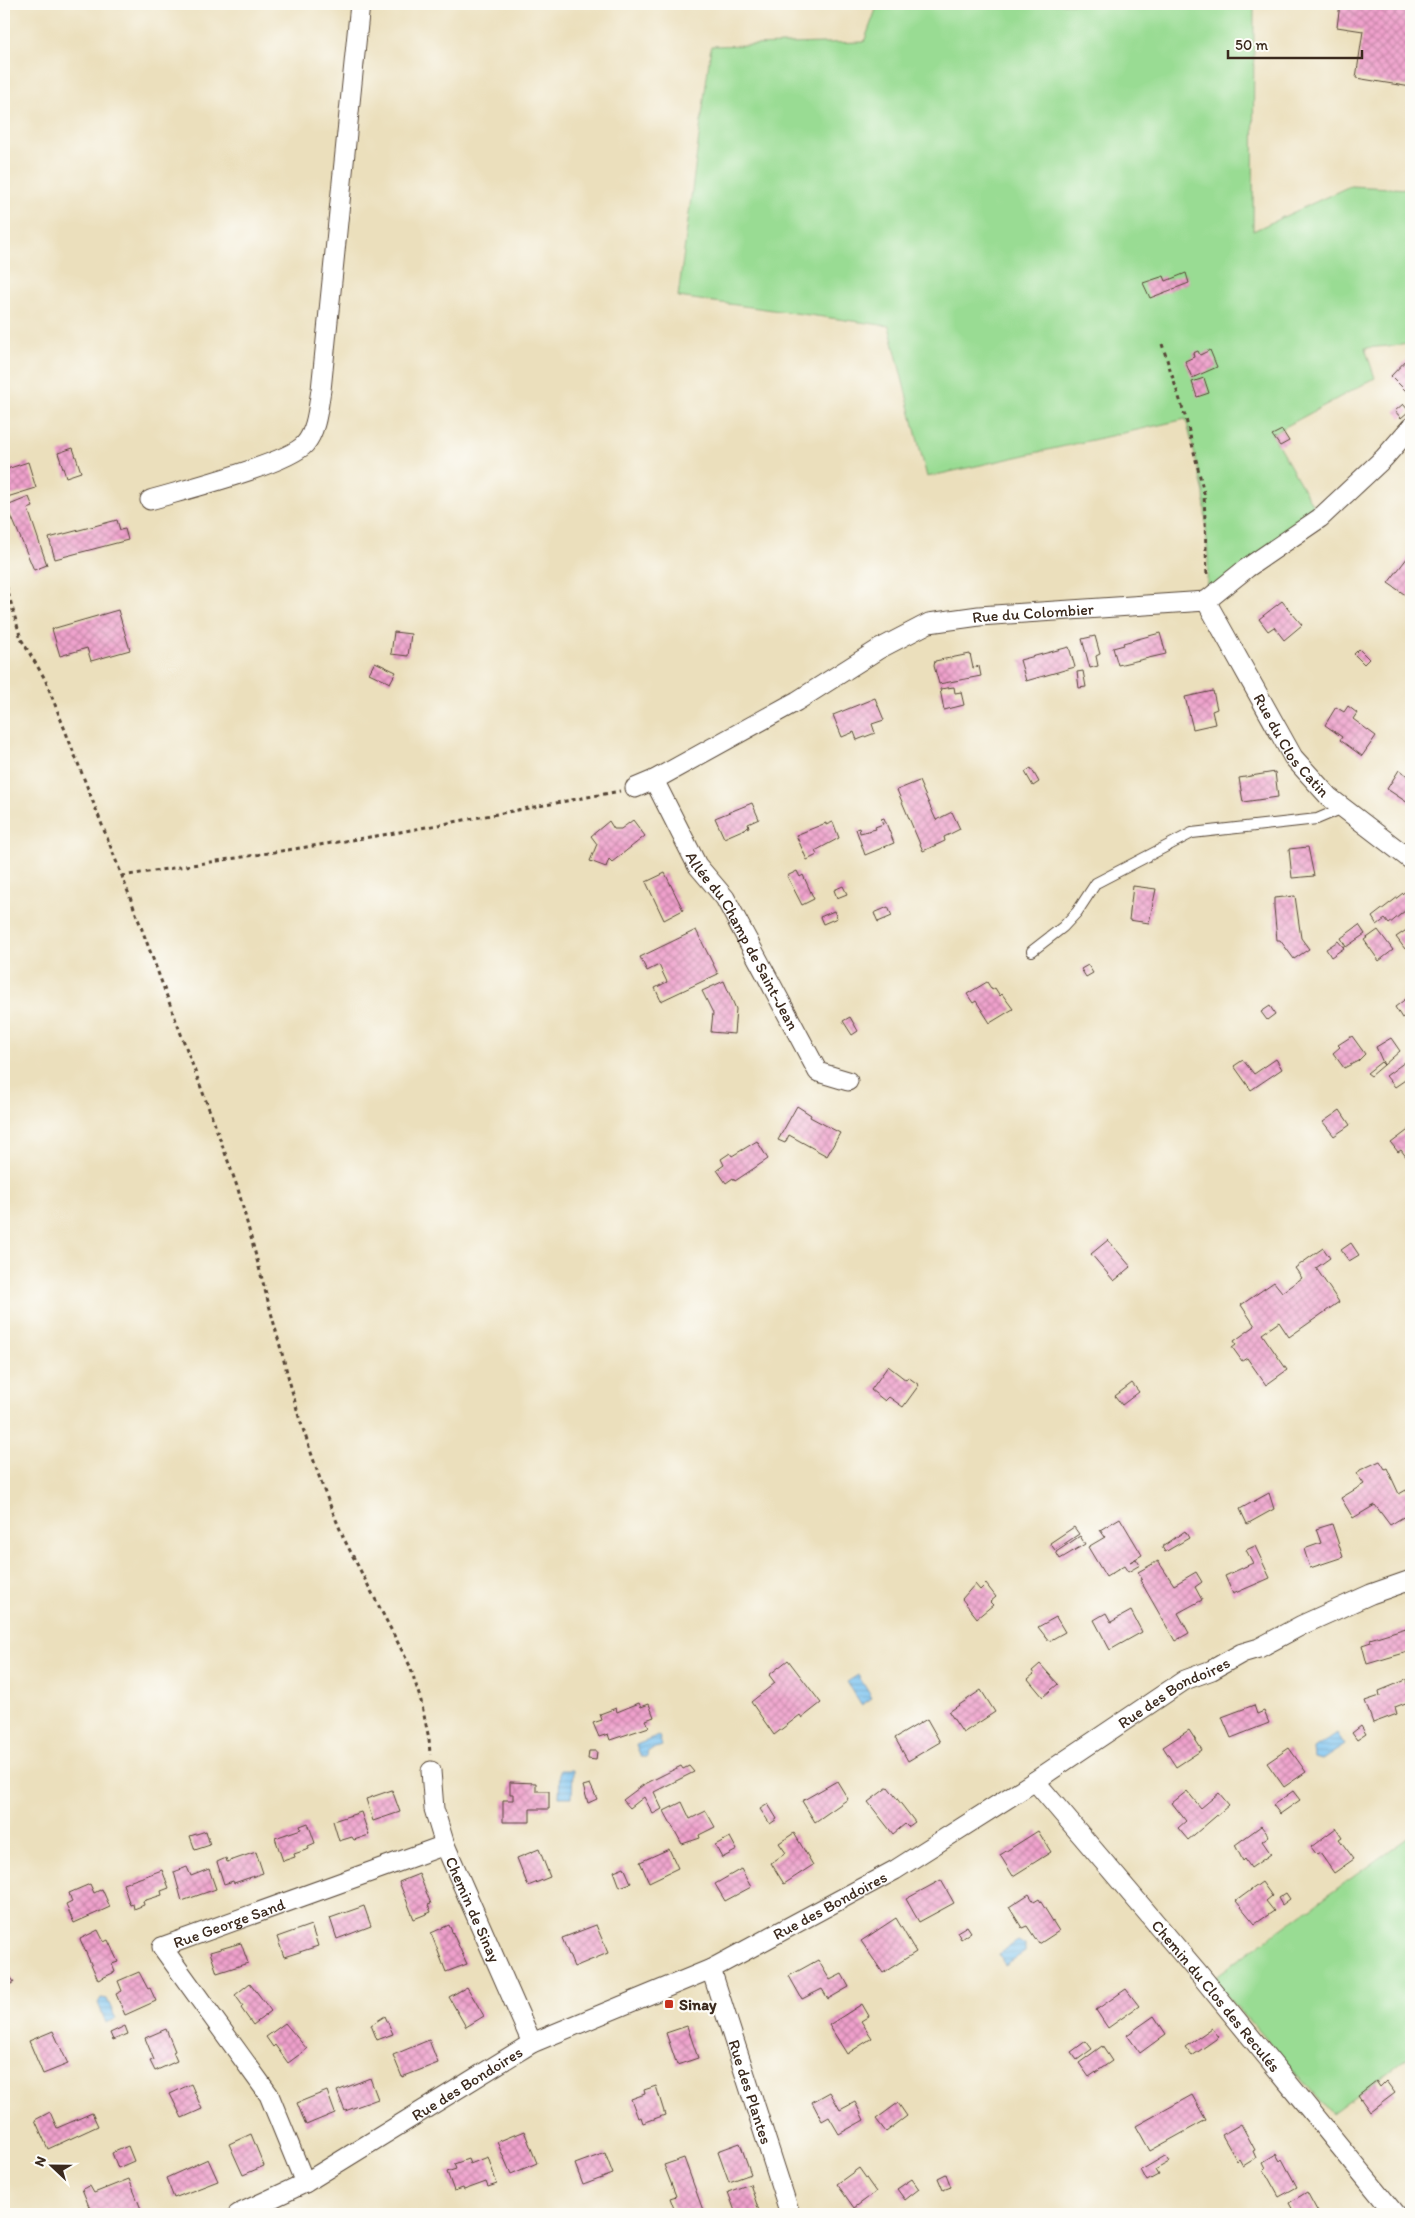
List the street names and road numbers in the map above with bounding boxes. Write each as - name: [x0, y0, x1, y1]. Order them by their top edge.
- street label: Rue du Colombier: [971, 599, 1094, 627]
- street label: Rue du Clos Catin: [1249, 690, 1334, 801]
- street label: Allée du Champ de Saint-Jean: [682, 848, 803, 1033]
- street label: Rue des Bondoires: [1114, 1653, 1233, 1733]
- street label: Chemin de Sinay: [441, 1854, 504, 1966]
- street label: Rue des Bondoires: [770, 1867, 890, 1944]
- street label: Rue George Sand: [171, 1894, 288, 1952]
- street label: Chemin du Clos des Reculés: [1147, 1916, 1284, 2076]
- street label: Rue des Plantes: [724, 2037, 776, 2147]
- street label: Rue des Bondoires: [408, 2042, 526, 2125]

